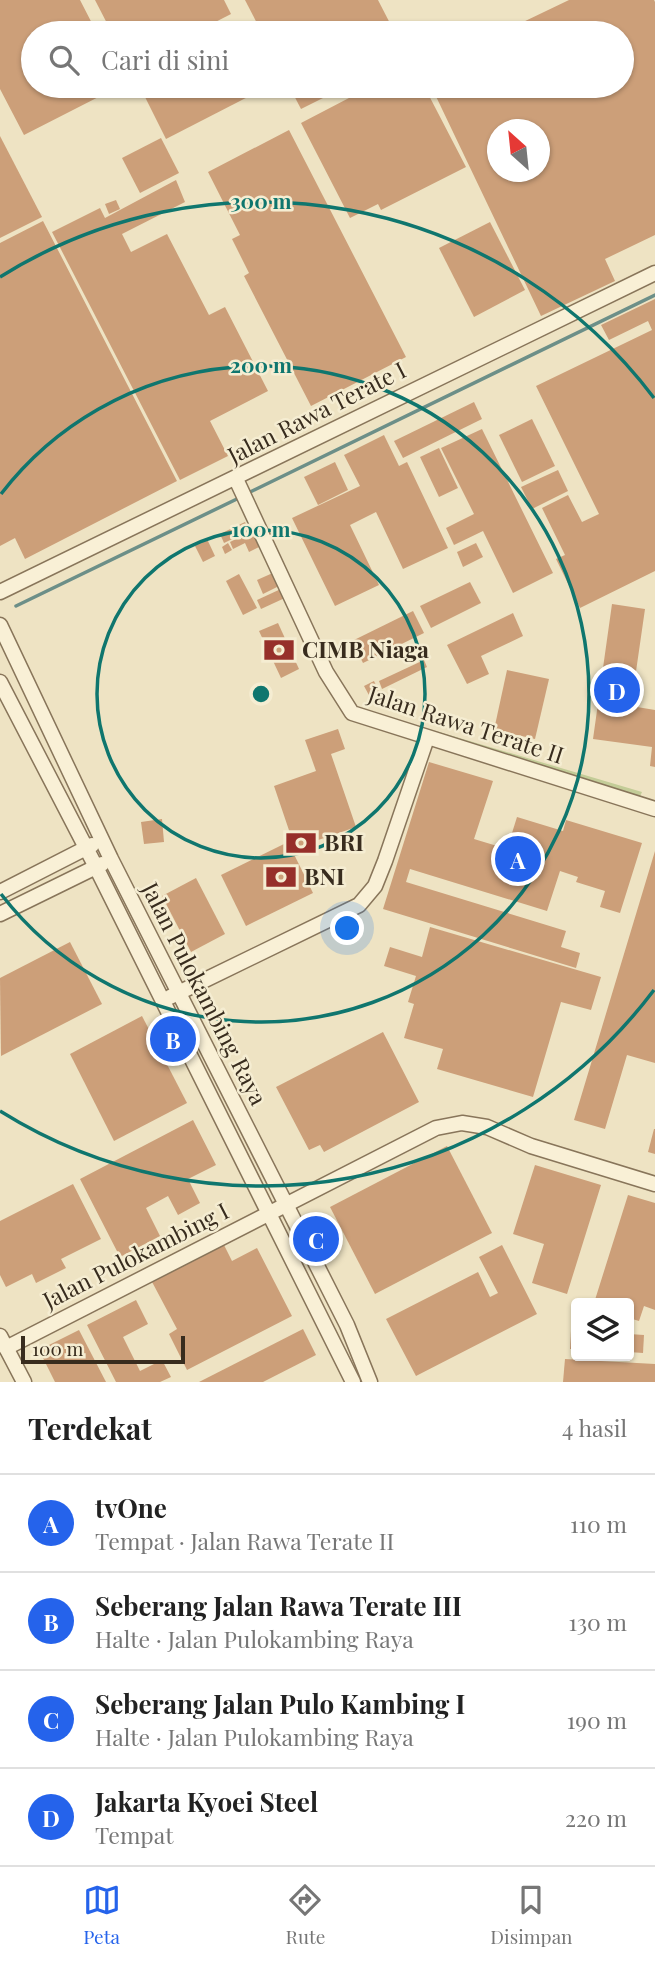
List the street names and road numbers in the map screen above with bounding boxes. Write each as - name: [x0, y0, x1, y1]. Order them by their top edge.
- street label: Jalan Rawa Terate I: [221, 353, 411, 470]
- street label: Jalan Rawa Terate II: [364, 677, 568, 770]
- street label: Jalan Pulokambing Raya: [135, 876, 275, 1110]
- street label: Jalan Pulokambing I: [36, 1194, 234, 1315]

